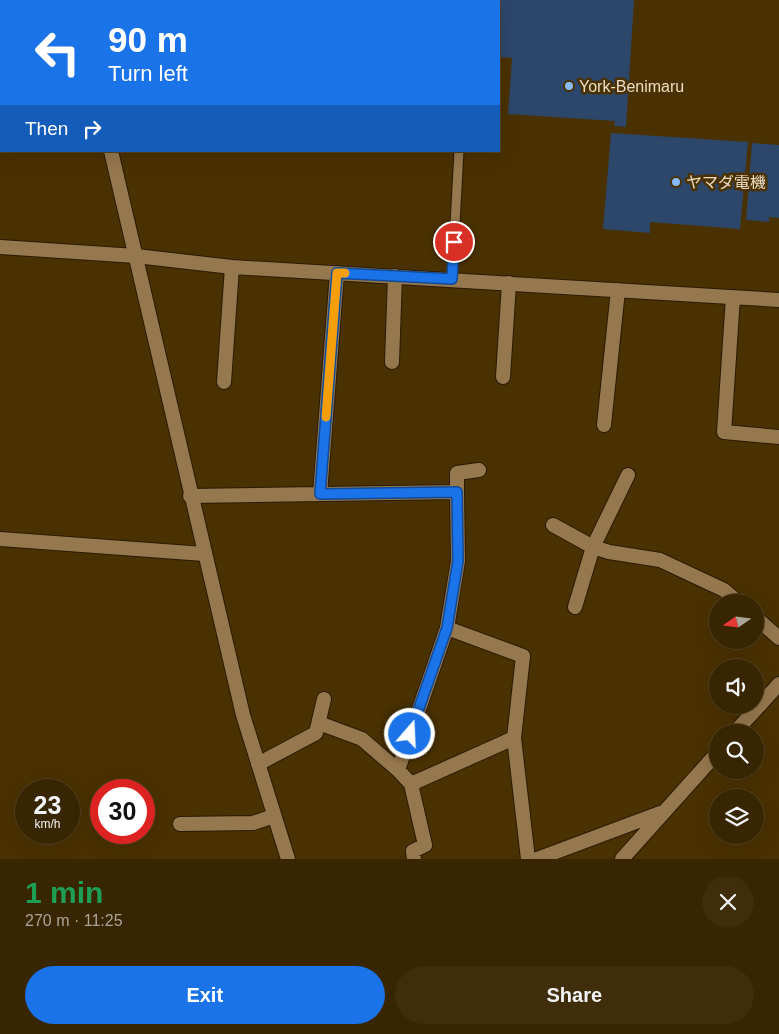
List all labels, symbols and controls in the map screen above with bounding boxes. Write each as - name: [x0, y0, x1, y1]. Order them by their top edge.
- icon: left: [25, 20, 90, 85]
- text: 90 m: [108, 20, 188, 59]
- text: Turn left: [108, 61, 188, 86]
- place label: York-Benimaru: [579, 78, 684, 95]
- marker: York-Benimaru: [563, 80, 575, 92]
- icon: right: [78, 115, 106, 143]
- text: Then: [25, 118, 68, 139]
- place label: ヤマダ電機: [686, 174, 766, 191]
- marker: ヤマダ電機: [670, 176, 682, 188]
- pin: [433, 221, 475, 263]
- icon: arrive: [440, 228, 468, 256]
- north arrow: [709, 594, 764, 649]
- map controls: [709, 594, 764, 844]
- button: sound: [709, 659, 764, 714]
- position arrow: [383, 707, 435, 759]
- button: search: [709, 724, 764, 779]
- speed limit sign: 30: [90, 779, 155, 844]
- button: layers: [709, 789, 764, 844]
- text: 23: [34, 791, 61, 819]
- text: km/h: [34, 817, 61, 831]
- text: 1 min: [25, 876, 103, 909]
- button: close: [702, 876, 754, 928]
- text: 270 m · 11:25: [25, 912, 123, 929]
- button: Exit: [25, 966, 385, 1024]
- button: Share: [395, 966, 754, 1024]

